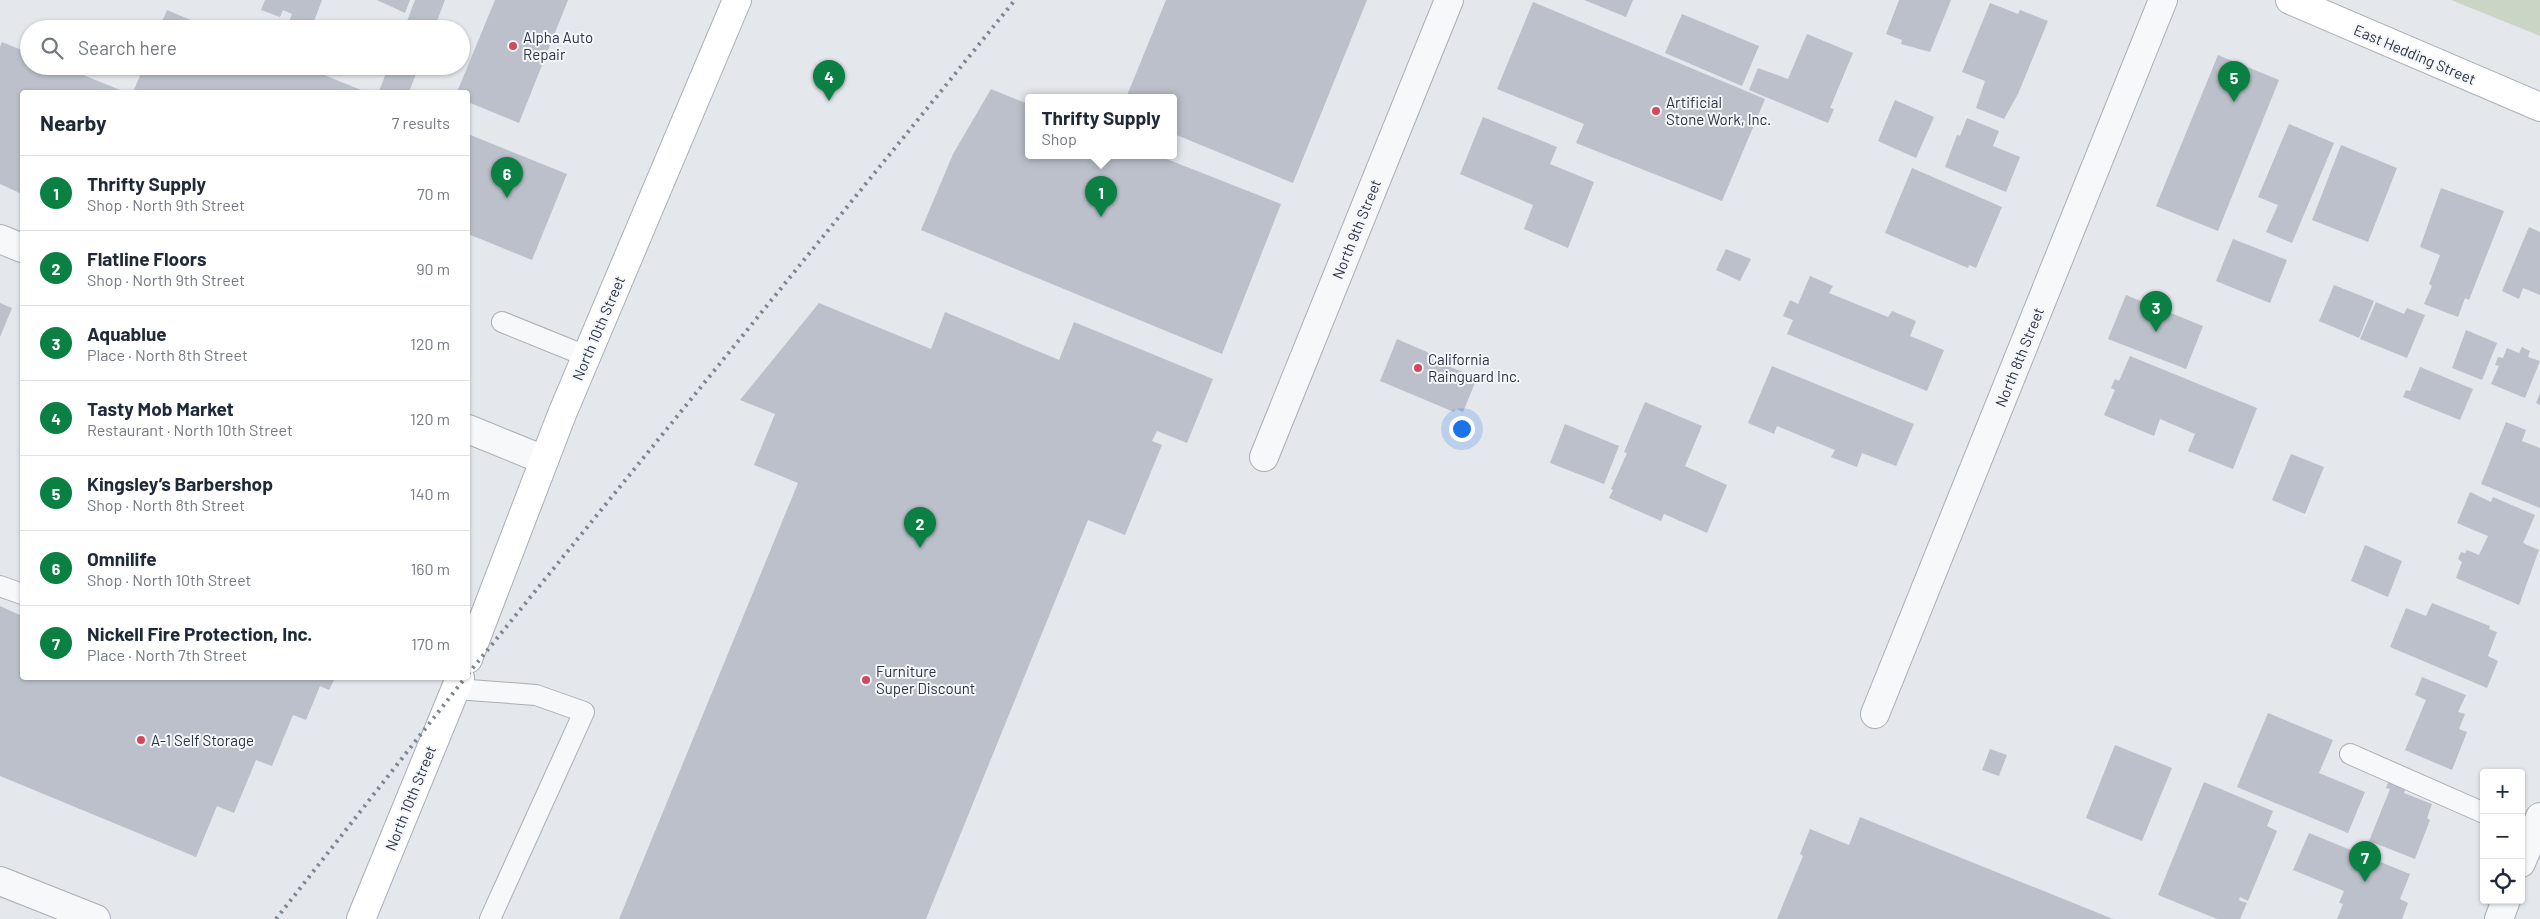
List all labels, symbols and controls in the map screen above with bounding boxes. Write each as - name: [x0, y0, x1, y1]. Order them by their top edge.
- search box: [20, 20, 470, 75]
- street label: East Hedding Street: [2351, 20, 2479, 88]
- place label: Alpha Auto Repair: [523, 28, 593, 63]
- icon: search: [38, 34, 66, 62]
- text: Search here: [78, 36, 177, 59]
- marker: Alpha Auto Repair: [507, 40, 519, 52]
- pin: 4: [813, 60, 845, 101]
- pin: 5: [2218, 61, 2250, 102]
- place label: Artificial Stone Work, Inc.: [1666, 93, 1771, 128]
- popup: [1025, 94, 1177, 159]
- marker: Artificial Stone Work, Inc.: [1650, 105, 1662, 117]
- text: Thrifty Supply: [1041, 106, 1161, 129]
- text: Nearby: [40, 110, 106, 135]
- text: 7 results: [392, 113, 450, 132]
- text: Shop: [1041, 129, 1077, 148]
- pin: 6: [491, 157, 523, 198]
- text: Thrifty Supply: [87, 172, 206, 195]
- pin: 1: [1085, 176, 1117, 217]
- street label: North 9th Street: [1328, 177, 1384, 281]
- text: 1: [53, 184, 59, 203]
- text: 70 m: [417, 184, 450, 203]
- text: Shop · North 9th Street: [87, 195, 245, 214]
- text: Flatline Floors: [87, 247, 206, 270]
- text: 2: [52, 259, 60, 278]
- text: 90 m: [416, 259, 450, 278]
- text: Shop · North 9th Street: [87, 270, 245, 289]
- street label: North 10th Street: [568, 273, 628, 383]
- pin: 3: [2140, 291, 2172, 332]
- street label: North 8th Street: [1991, 305, 2047, 409]
- text: Aquablue: [87, 322, 167, 345]
- text: 3: [52, 334, 60, 353]
- text: 120 m: [410, 334, 450, 353]
- text: Place · North 8th Street: [87, 345, 248, 364]
- place label: California Rainguard Inc.: [1428, 350, 1521, 385]
- marker: California Rainguard Inc.: [1412, 362, 1424, 374]
- text: Tasty Mob Market: [87, 397, 234, 420]
- text: 4: [51, 409, 61, 428]
- text: 120 m: [410, 409, 450, 428]
- your location: [1449, 416, 1475, 442]
- text: Restaurant · North 10th Street: [87, 420, 293, 439]
- text: Kingsley’s Barbershop: [87, 472, 273, 495]
- text: 5: [52, 484, 60, 503]
- text: 140 m: [410, 484, 450, 503]
- text: Shop · North 8th Street: [87, 495, 245, 514]
- pin: 2: [904, 507, 936, 548]
- text: Omnilife: [87, 547, 157, 570]
- text: 6: [52, 559, 60, 578]
- text: 160 m: [411, 559, 450, 578]
- text: Shop · North 10th Street: [87, 570, 251, 589]
- text: Nickell Fire Protection, Inc.: [87, 622, 312, 645]
- text: 7: [52, 634, 60, 653]
- text: 170 m: [411, 634, 450, 653]
- text: Place · North 7th Street: [87, 645, 247, 664]
- place label: Furniture Super Discount: [876, 662, 975, 697]
- marker: Furniture Super Discount: [860, 674, 872, 686]
- place label: A-1 Self Storage: [151, 731, 254, 749]
- marker: A-1 Self Storage: [135, 734, 147, 746]
- street label: North 10th Street: [381, 743, 439, 853]
- map controls: [2480, 769, 2525, 904]
- button: +: [2480, 769, 2525, 814]
- button: −: [2480, 814, 2525, 859]
- pin: 7: [2349, 841, 2381, 882]
- button: locate: [2480, 859, 2525, 904]

